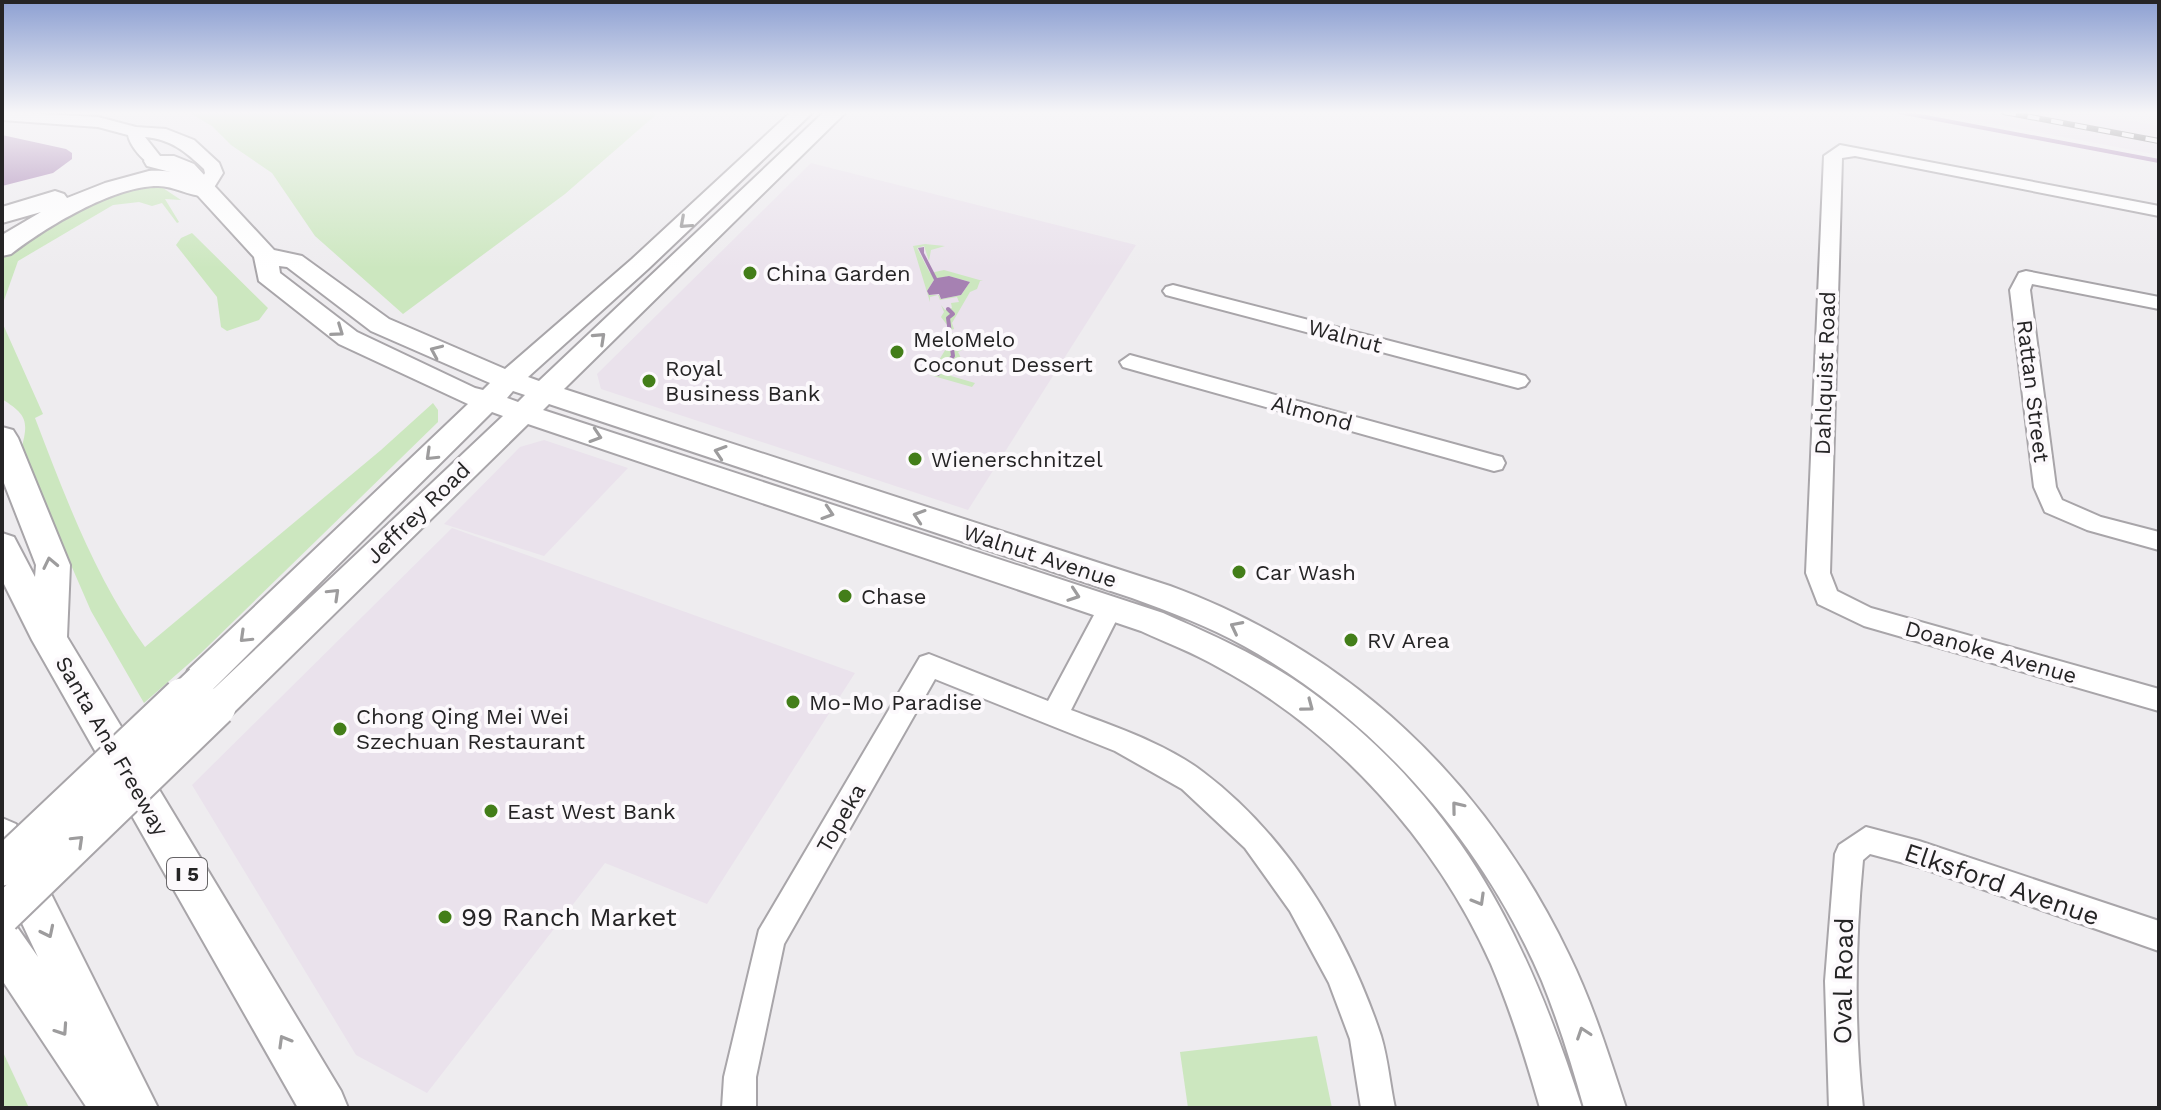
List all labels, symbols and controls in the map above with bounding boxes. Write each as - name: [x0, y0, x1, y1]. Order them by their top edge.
- one-way arrow: [679, 214, 694, 228]
- place label: China Garden: [766, 261, 911, 286]
- marker: China Garden: [741, 264, 759, 282]
- street label: Dahlquist Road: [1810, 291, 1840, 455]
- street label: Walnut: [1305, 314, 1385, 358]
- street label: Rattan Street: [2012, 318, 2054, 464]
- one-way arrow: [330, 321, 344, 336]
- place label: MeloMelo Coconut Dessert: [913, 327, 1093, 377]
- one-way arrow: [591, 333, 605, 348]
- marker: MeloMelo Coconut Dessert: [888, 343, 906, 361]
- one-way arrow: [430, 345, 444, 361]
- place label: Royal Business Bank: [665, 356, 820, 406]
- marker: Royal Business Bank: [640, 372, 658, 390]
- street label: Almond: [1269, 390, 1355, 436]
- one-way arrow: [588, 427, 602, 443]
- one-way arrow: [713, 445, 727, 461]
- one-way arrow: [426, 446, 440, 461]
- place label: Wienerschnitzel: [931, 447, 1103, 472]
- marker: Wienerschnitzel: [906, 450, 924, 468]
- street label: Jeffrey Road: [361, 457, 475, 569]
- one-way arrow: [820, 503, 834, 519]
- one-way arrow: [912, 510, 926, 526]
- street label: Walnut Avenue: [960, 519, 1120, 593]
- one-way arrow: [42, 557, 59, 571]
- place label: Car Wash: [1255, 560, 1356, 585]
- marker: Car Wash: [1230, 563, 1248, 581]
- place label: Chase: [861, 584, 926, 609]
- one-way arrow: [1067, 586, 1081, 602]
- marker: Chase: [836, 587, 854, 605]
- one-way arrow: [325, 589, 339, 603]
- street label: Doanoke Avenue: [1902, 616, 2080, 688]
- one-way arrow: [1229, 621, 1244, 637]
- one-way arrow: [240, 628, 254, 642]
- place label: RV Area: [1367, 628, 1450, 653]
- marker: RV Area: [1342, 631, 1360, 649]
- street label: Santa Ana Freeway: [50, 652, 174, 841]
- place label: Mo-Mo Paradise: [809, 690, 982, 715]
- marker: Mo-Mo Paradise: [784, 693, 802, 711]
- one-way arrow: [1299, 696, 1314, 711]
- place label: Chong Qing Mei Wei Szechuan Restaurant: [356, 704, 585, 754]
- marker: Chong Qing Mei Wei Szechuan Restaurant: [331, 720, 349, 738]
- street label: Topeka: [811, 779, 871, 857]
- place label: East West Bank: [507, 799, 676, 824]
- one-way arrow: [1453, 801, 1467, 816]
- marker: East West Bank: [482, 802, 500, 820]
- one-way arrow: [69, 836, 83, 851]
- street label: Elksford Avenue: [1900, 837, 2104, 931]
- road number: I 5: [167, 858, 207, 890]
- one-way arrow: [1469, 891, 1485, 905]
- place label: 99 Ranch Market: [461, 902, 677, 932]
- marker: 99 Ranch Market: [436, 908, 454, 926]
- street label: Oval Road: [1827, 917, 1859, 1045]
- one-way arrow: [39, 924, 55, 938]
- one-way arrow: [52, 1021, 67, 1035]
- one-way arrow: [1576, 1027, 1592, 1041]
- one-way arrow: [278, 1035, 294, 1050]

